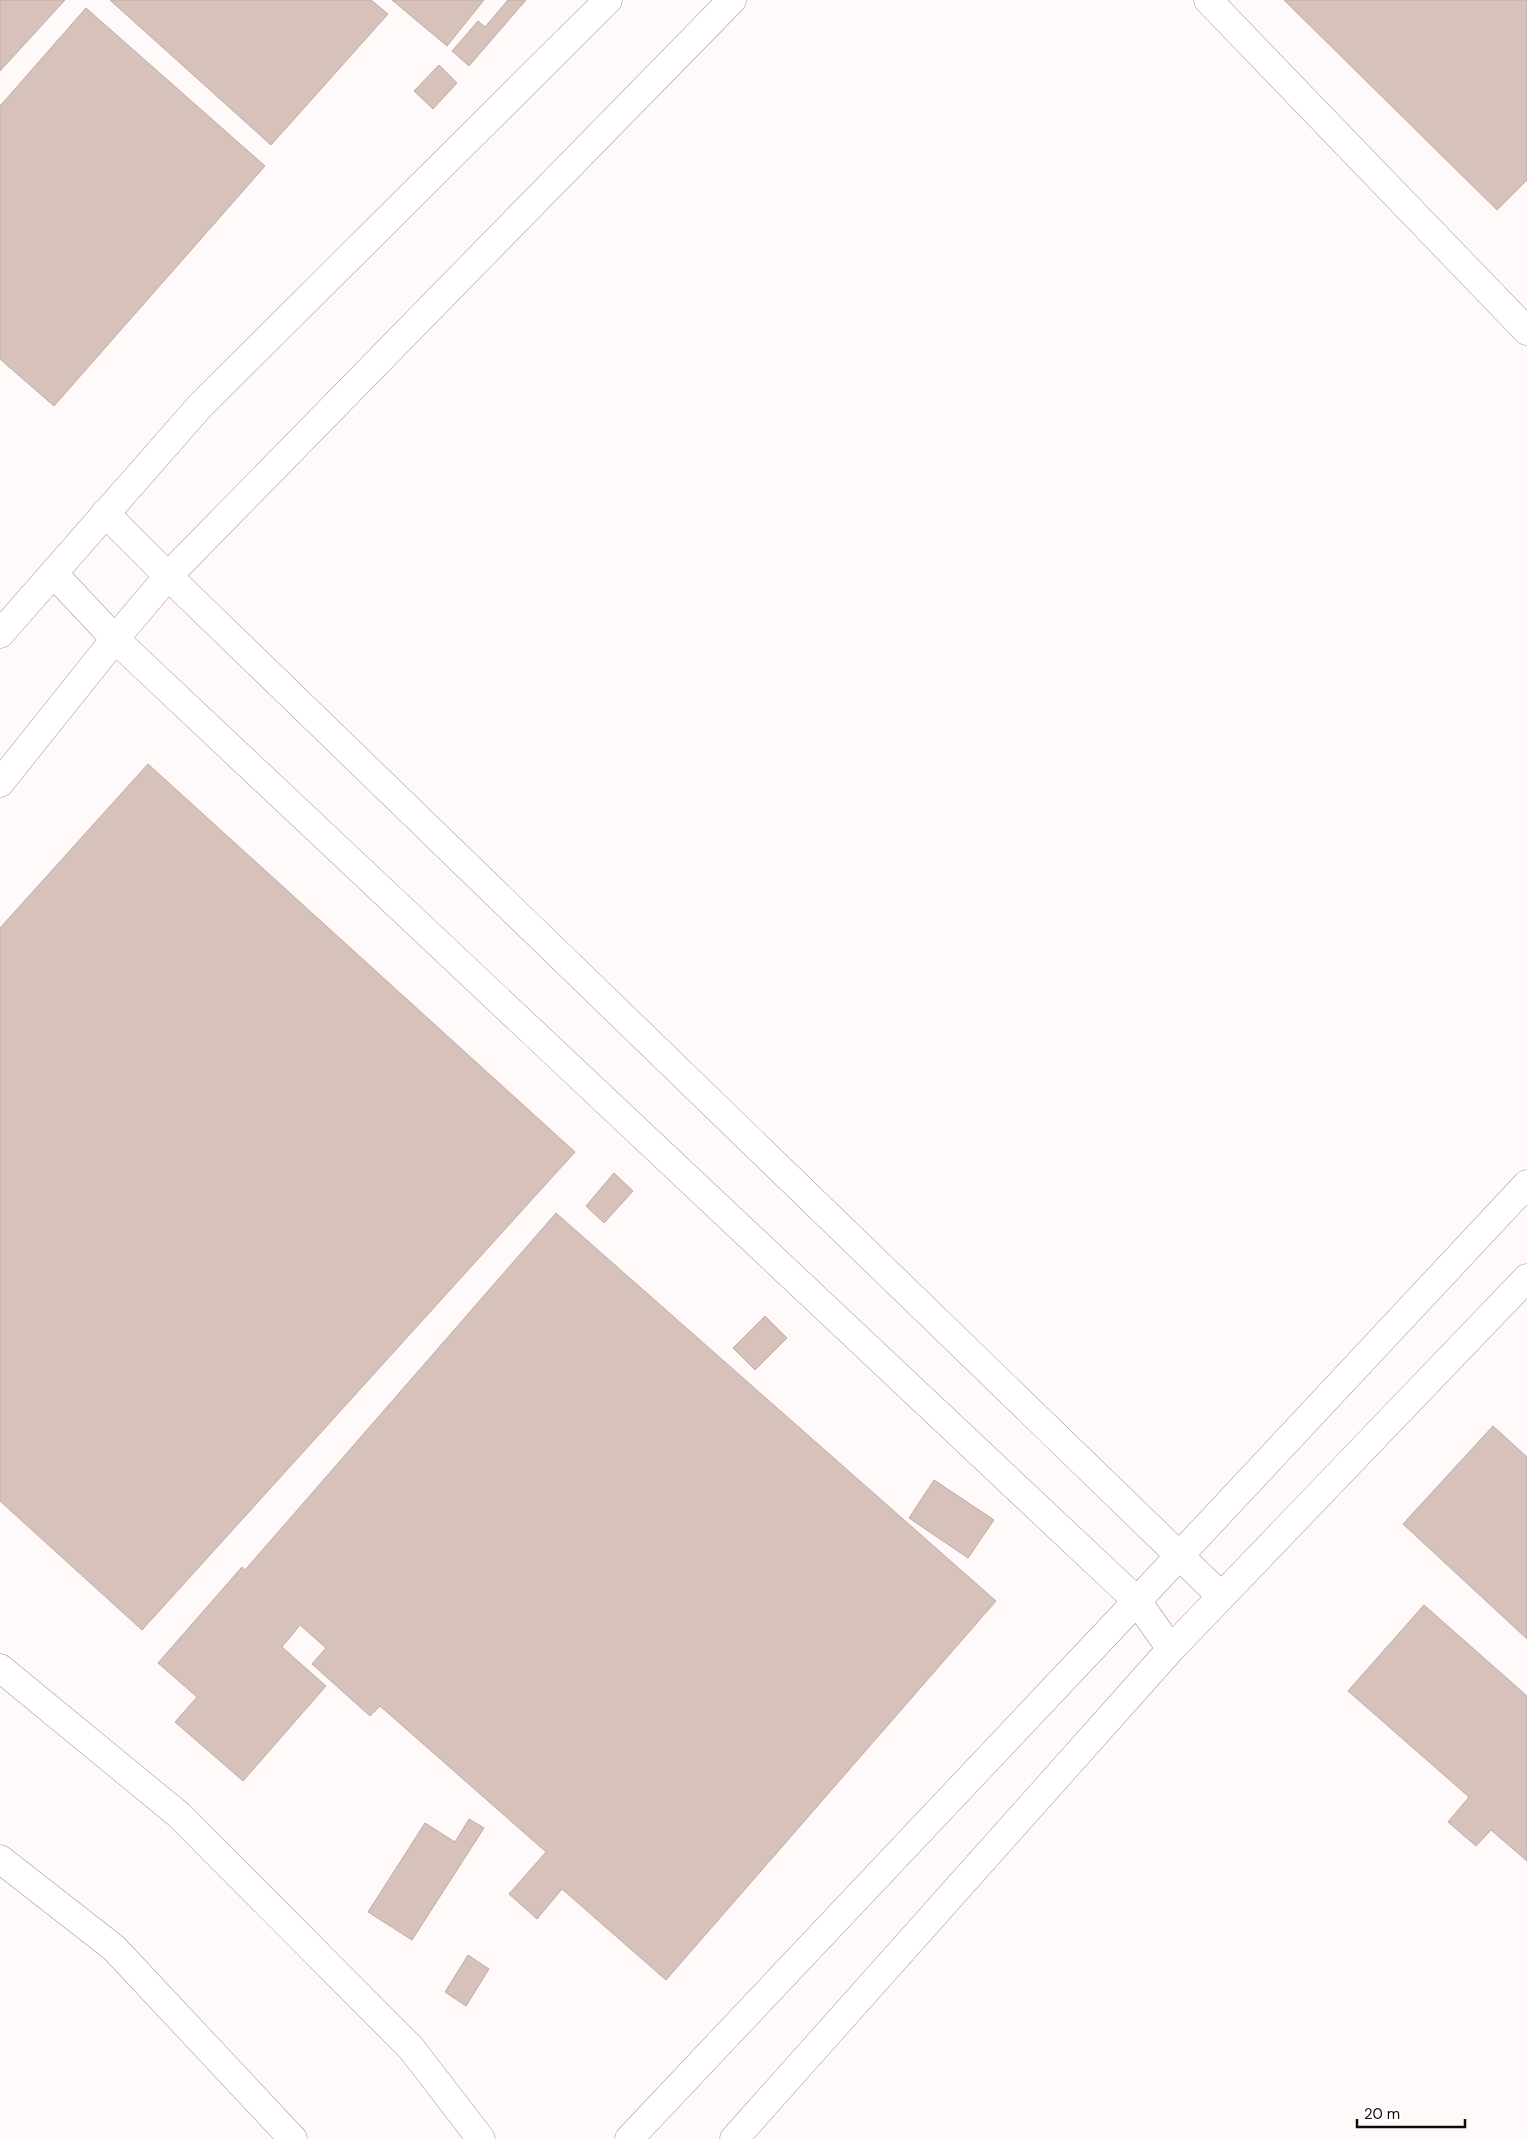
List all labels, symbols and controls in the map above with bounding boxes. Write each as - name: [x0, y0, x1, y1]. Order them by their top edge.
- scale bar: [1357, 2096, 1464, 2128]
- text: 20 m: [1364, 2104, 1400, 2124]

